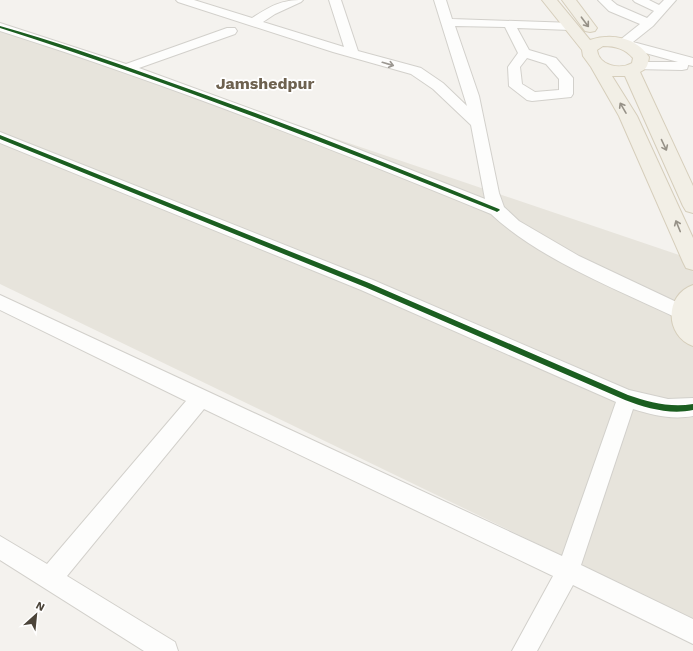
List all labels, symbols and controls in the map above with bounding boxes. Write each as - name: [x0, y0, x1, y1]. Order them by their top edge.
- one-way arrow: [581, 16, 589, 27]
- one-way arrow: [381, 60, 394, 68]
- district label: Jamshedpur: [216, 74, 314, 93]
- one-way arrow: [618, 102, 626, 114]
- one-way arrow: [661, 139, 668, 151]
- one-way arrow: [673, 221, 681, 233]
- north arrow: [16, 595, 56, 635]
- text: N: [34, 599, 47, 614]

